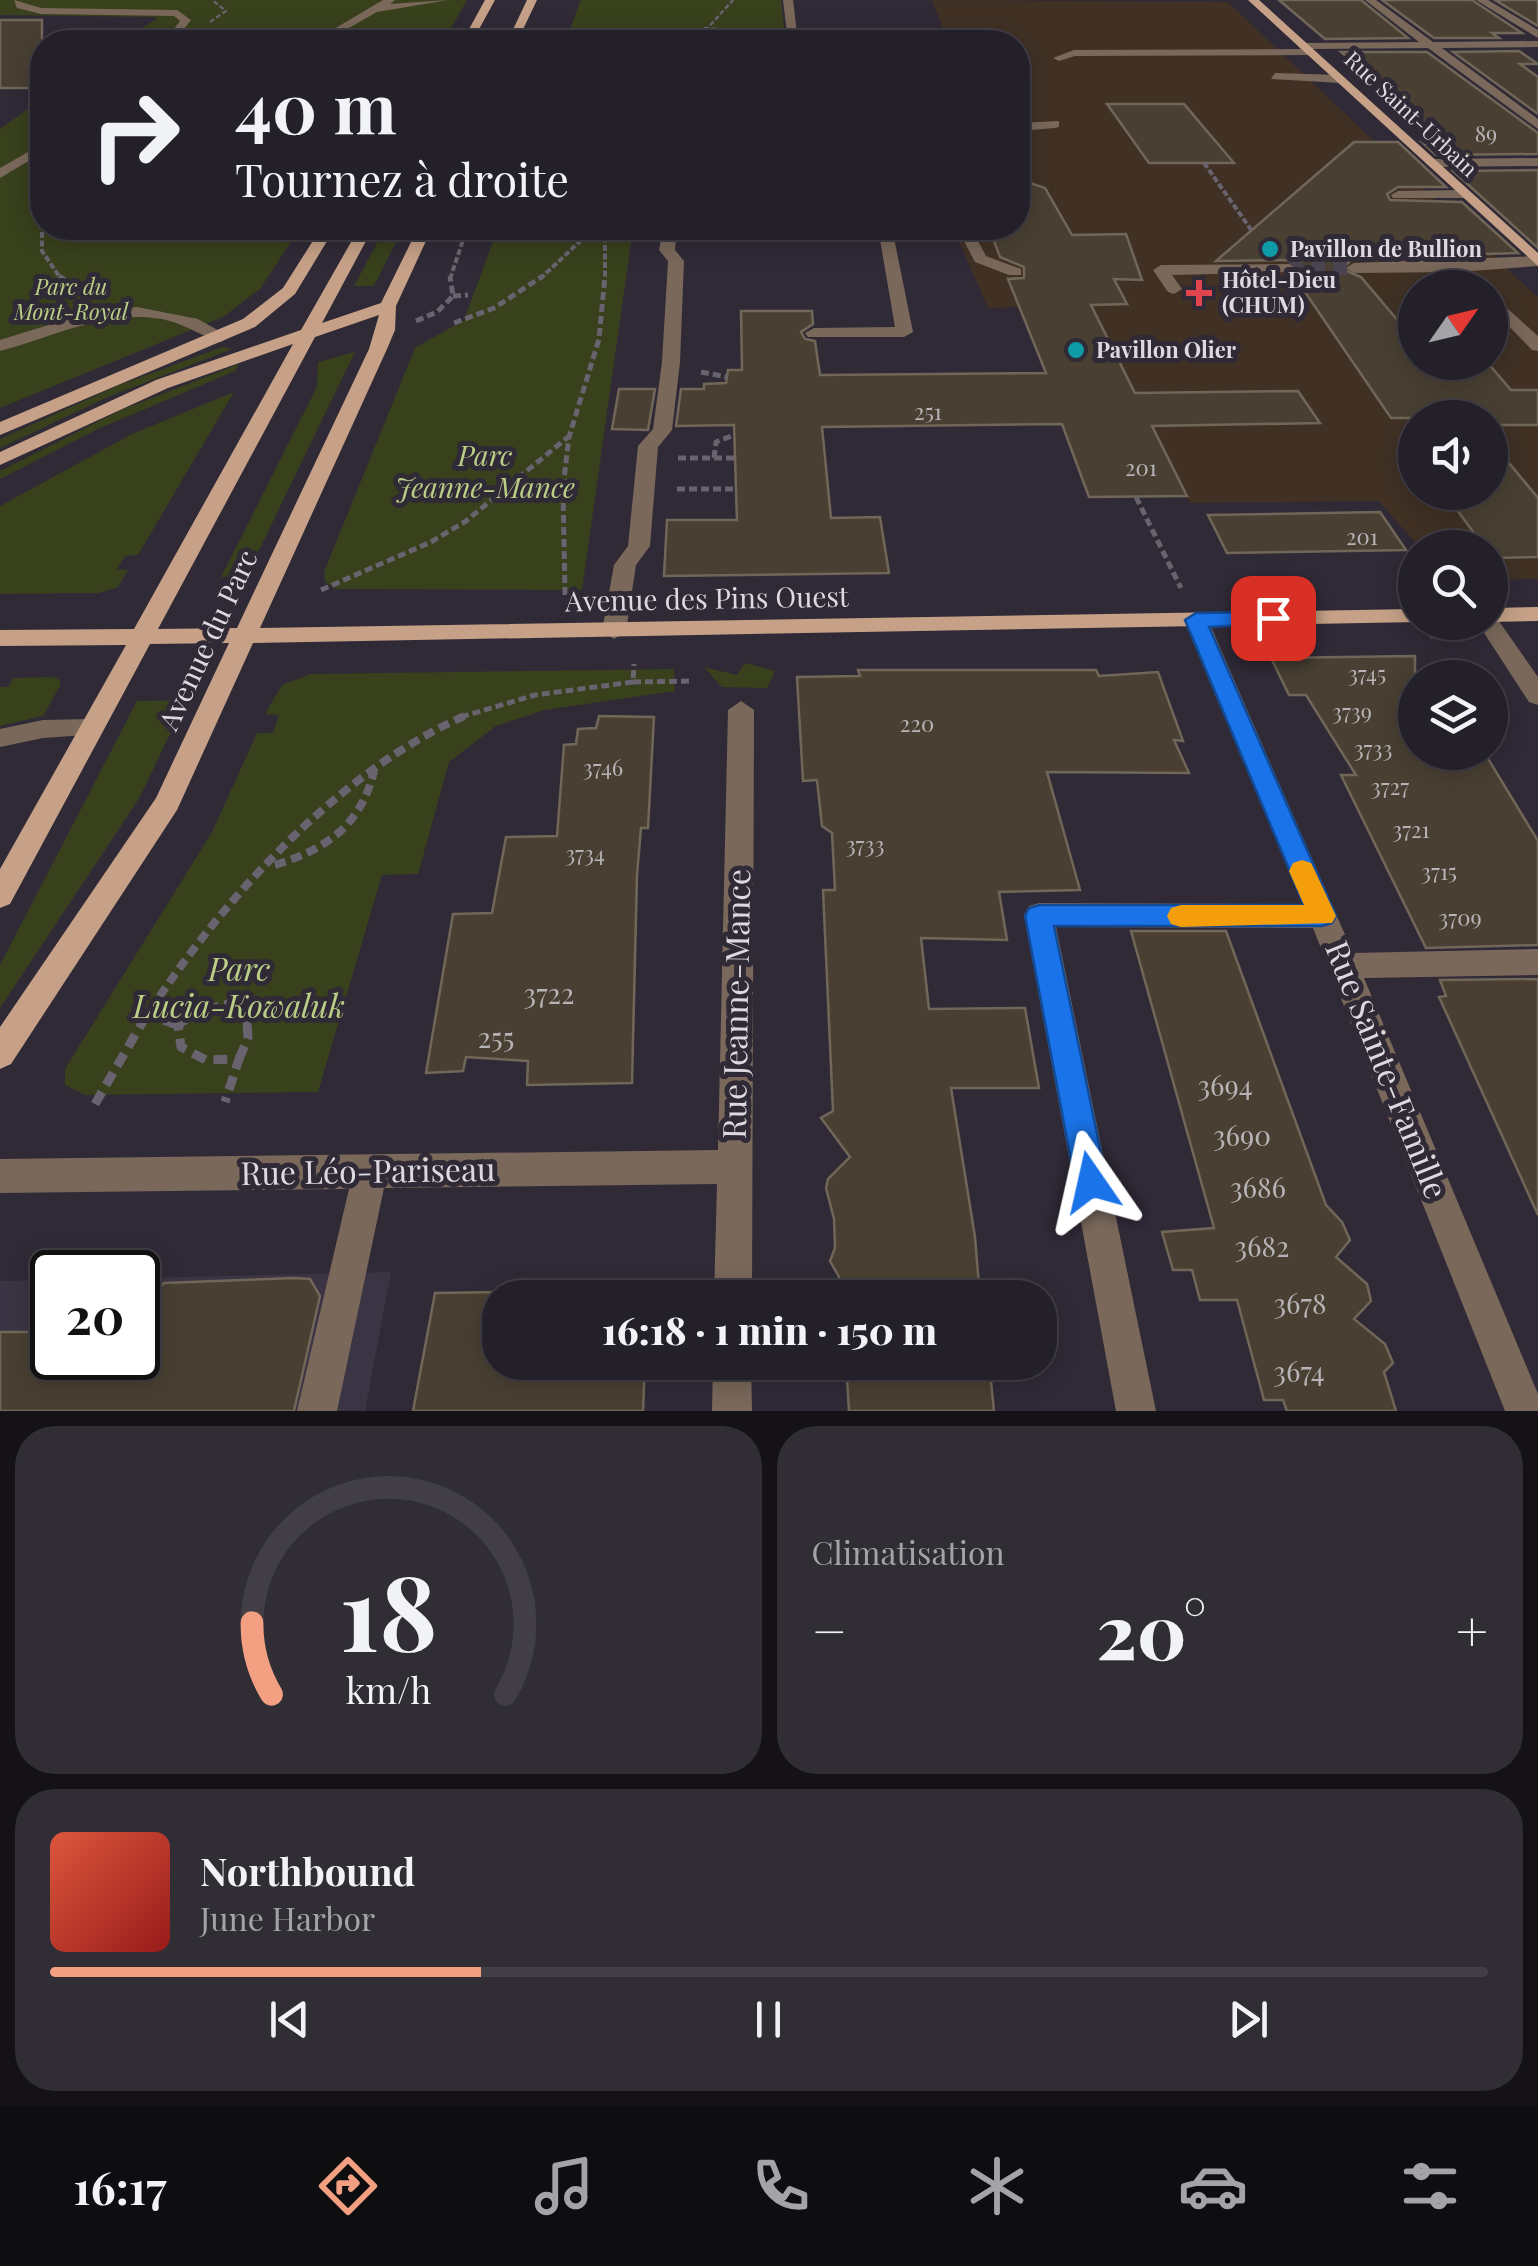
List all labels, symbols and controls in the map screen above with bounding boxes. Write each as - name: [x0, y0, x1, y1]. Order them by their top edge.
- street label: Rue Saint-Urbain: [1339, 44, 1485, 183]
- text: 40 m: [235, 58, 397, 152]
- icon: right: [70, 70, 200, 200]
- house number: 89: [1475, 118, 1497, 148]
- text: Tournez à droite: [235, 148, 569, 208]
- place label: Pavillon de Bullion: [1290, 233, 1482, 263]
- marker: Pavillon de Bullion: [1259, 238, 1281, 260]
- place label: Hôtel-Dieu (CHUM): [1222, 264, 1336, 319]
- north arrow: [1398, 270, 1508, 380]
- map controls: [1398, 270, 1508, 770]
- park label: Parc du Mont-Royal: [13, 271, 129, 326]
- marker: Hôtel-Dieu (CHUM): [1186, 280, 1212, 306]
- place label: Pavillon Olier: [1096, 334, 1237, 364]
- marker: Pavillon Olier: [1065, 339, 1087, 361]
- house number: 251: [914, 396, 942, 426]
- button: sound: [1398, 400, 1508, 510]
- park label: Parc Jeanne-Mance: [395, 436, 575, 505]
- house number: 201: [1125, 452, 1157, 482]
- house number: 201: [1346, 521, 1378, 551]
- button: search: [1398, 530, 1508, 640]
- street label: Avenue du Parc: [148, 543, 265, 736]
- pin: [1231, 576, 1316, 661]
- street label: Avenue des Pins Ouest: [564, 577, 850, 618]
- icon: arrive: [1246, 591, 1301, 646]
- house number: 3745: [1348, 658, 1386, 688]
- button: layers: [1398, 660, 1508, 770]
- house number: 3739: [1332, 696, 1372, 726]
- house number: 220: [900, 708, 934, 738]
- house number: 3733: [1354, 733, 1392, 763]
- house number: 3746: [583, 752, 623, 782]
- house number: 3727: [1371, 771, 1409, 801]
- house number: 3721: [1392, 814, 1430, 844]
- house number: 3733: [846, 829, 884, 859]
- house number: 3734: [565, 838, 605, 868]
- house number: 3715: [1421, 856, 1457, 886]
- street label: Rue Jeanne-Mance: [711, 868, 758, 1139]
- house number: 3709: [1438, 902, 1482, 932]
- street label: Rue Sainte-Famille: [1317, 934, 1460, 1204]
- park label: Parc Lucia-Kowaluk: [131, 946, 345, 1026]
- house number: 3722: [524, 974, 574, 1011]
- house number: 255: [478, 1018, 514, 1055]
- house number: 3694: [1197, 1066, 1253, 1103]
- house number: 3690: [1213, 1116, 1271, 1153]
- position arrow: [1039, 1130, 1143, 1234]
- street label: Rue Léo-Pariseau: [240, 1146, 496, 1193]
- house number: 3686: [1230, 1168, 1286, 1205]
- house number: 3682: [1234, 1227, 1290, 1264]
- speed limit sign: 20: [30, 1250, 160, 1380]
- house number: 3678: [1273, 1284, 1327, 1321]
- text: 16:18 · 1 min · 150 m: [602, 1304, 937, 1355]
- house number: 3674: [1273, 1352, 1325, 1389]
- text: Climatisation: [812, 1530, 1005, 1573]
- text: 18: [339, 1539, 437, 1678]
- text: 20°: [1097, 1579, 1206, 1679]
- text: −: [812, 1592, 847, 1666]
- text: +: [1456, 1592, 1488, 1666]
- text: km/h: [345, 1665, 431, 1713]
- text: Northbound: [200, 1845, 415, 1896]
- text: June Harbor: [200, 1896, 375, 1939]
- icon: previous: [262, 1992, 317, 2047]
- icon: pause: [741, 1992, 796, 2047]
- icon: next: [1221, 1992, 1276, 2047]
- icon: directions: [313, 2151, 383, 2221]
- icon: music: [529, 2151, 599, 2221]
- icon: phone: [746, 2151, 816, 2221]
- icon: climate: [962, 2151, 1032, 2221]
- icon: car: [1178, 2151, 1248, 2221]
- icon: filters: [1395, 2151, 1465, 2221]
- text: 16:17: [73, 2156, 166, 2216]

